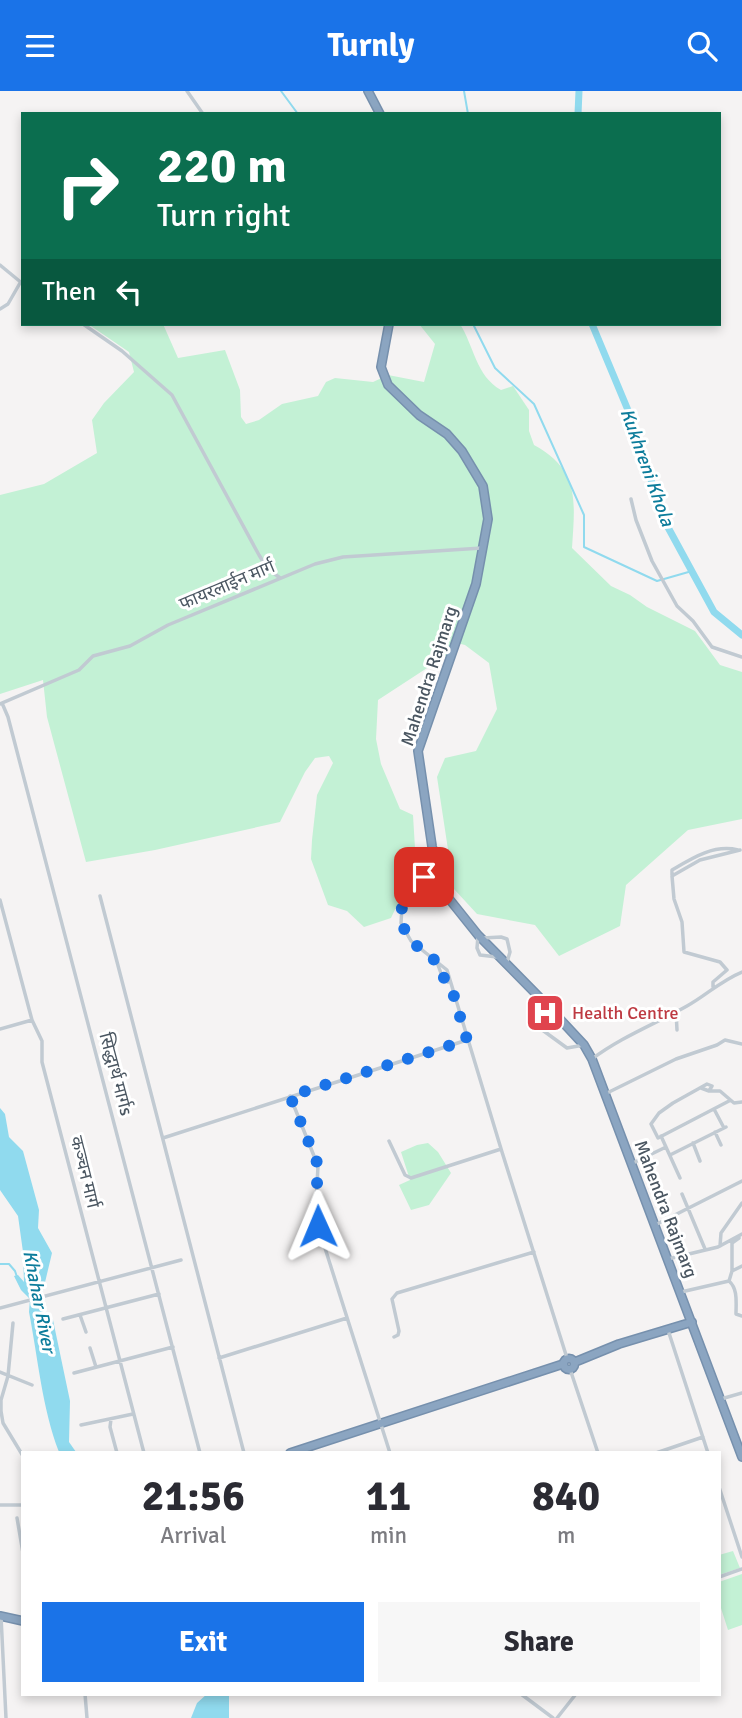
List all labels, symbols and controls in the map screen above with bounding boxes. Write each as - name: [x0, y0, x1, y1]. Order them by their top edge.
- text: Turnly: [328, 26, 414, 65]
- icon: menu: [21, 27, 59, 65]
- icon: search: [683, 27, 721, 65]
- text: 220 m: [157, 136, 287, 196]
- icon: right: [42, 140, 133, 231]
- text: Turn right: [157, 196, 290, 235]
- icon: left: [110, 273, 148, 311]
- text: Then: [42, 276, 96, 308]
- water label: Kukhreni Khola: [615, 405, 680, 531]
- street label: फायरलाईन मार्ग: [176, 555, 279, 615]
- street label: Mahendra Rajmarg: [396, 603, 462, 749]
- pin: [394, 847, 454, 907]
- icon: arrive: [405, 858, 443, 896]
- hospital icon: Health Centre: [524, 992, 566, 1034]
- place label: Health Centre: [572, 1002, 678, 1024]
- street label: सिद्धार्थ मार्गs: [94, 1030, 138, 1118]
- street label: कञ्चन मार्ग: [65, 1134, 105, 1211]
- street label: Mahendra Rajmarg: [630, 1137, 702, 1281]
- position arrow: [281, 1189, 355, 1263]
- water label: Khahar River: [17, 1248, 61, 1357]
- text: 21:56: [142, 1471, 245, 1522]
- text: 11: [366, 1471, 411, 1522]
- text: 840: [532, 1471, 600, 1522]
- text: Arrival: [160, 1521, 227, 1550]
- text: min: [370, 1521, 407, 1550]
- text: m: [557, 1521, 575, 1550]
- button: Exit: [42, 1602, 364, 1682]
- button: Share: [378, 1602, 700, 1682]

